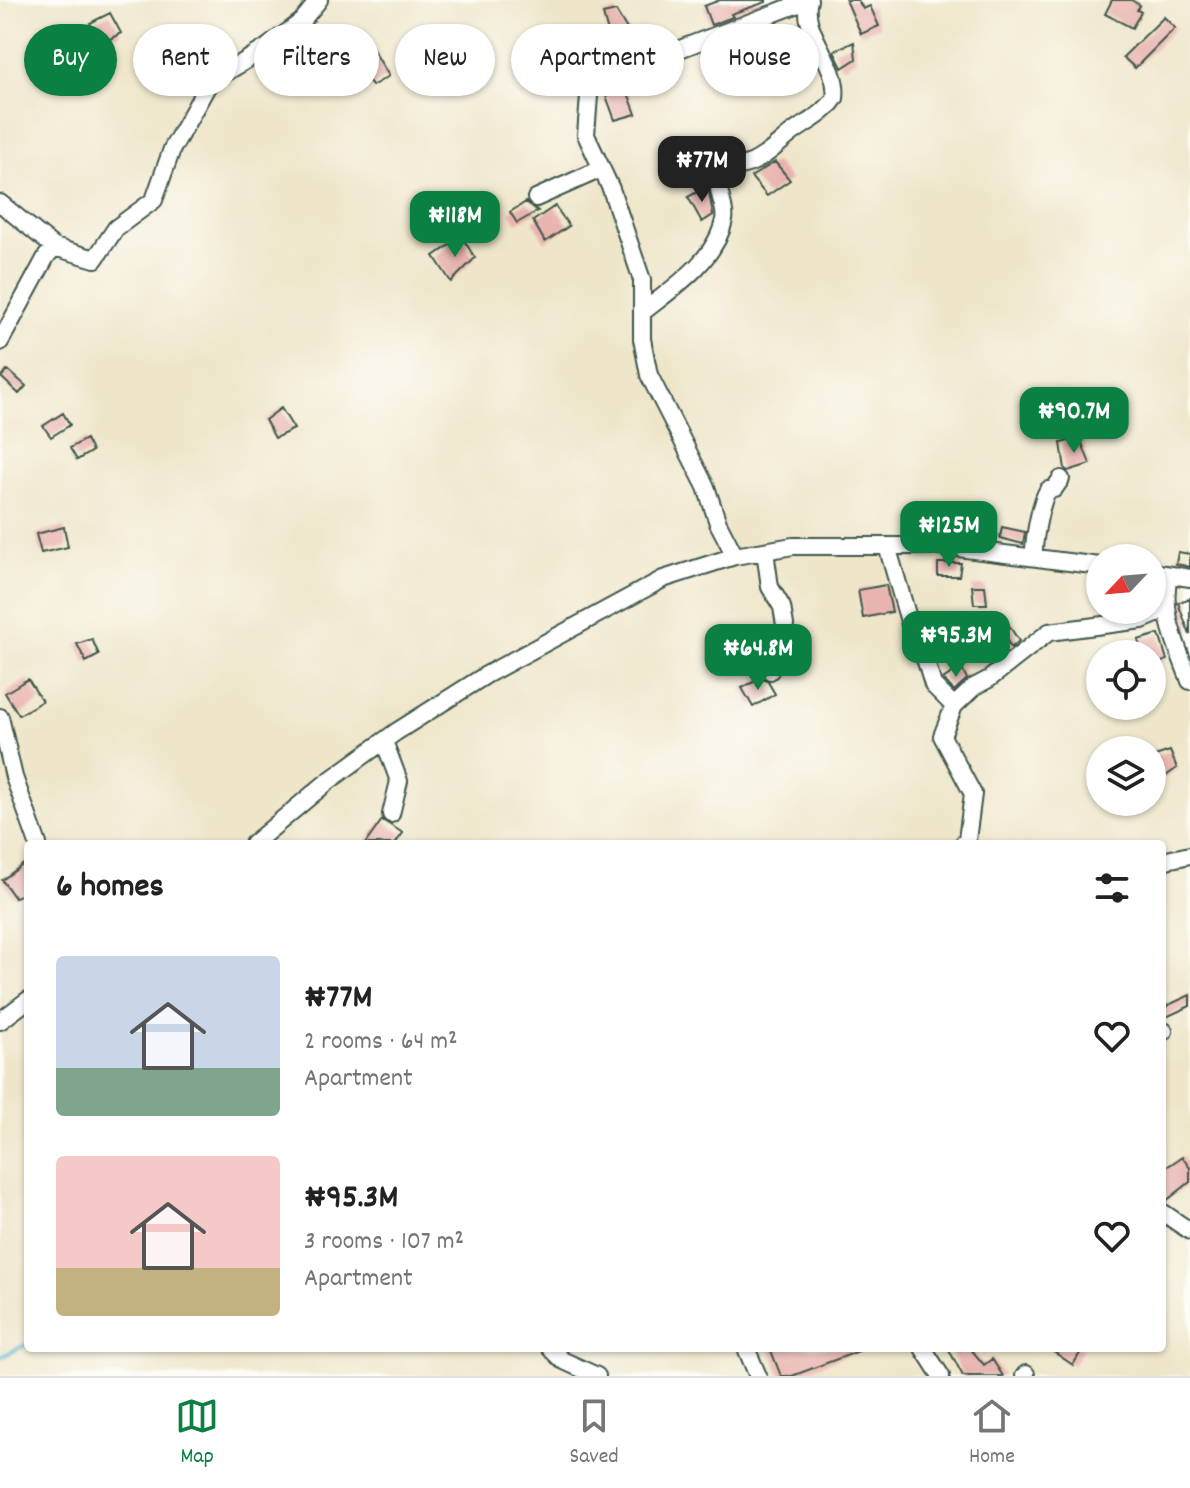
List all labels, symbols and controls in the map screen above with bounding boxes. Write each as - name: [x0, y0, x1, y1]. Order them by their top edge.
- chip: Buy: [24, 24, 117, 96]
- chip: Rent: [133, 24, 238, 96]
- chip: Filters: [254, 24, 379, 96]
- chip: New: [395, 24, 495, 96]
- chip: Apartment: [511, 24, 684, 96]
- chip: House: [700, 24, 819, 96]
- pin: ₦77M: [655, 136, 749, 204]
- text: ₦77M: [676, 143, 728, 180]
- pin: ₦118M: [399, 191, 511, 259]
- text: ₦118M: [428, 198, 482, 235]
- pin: ₦90.7M: [1009, 387, 1139, 455]
- text: ₦90.7M: [1038, 394, 1110, 431]
- pin: ₦125M: [893, 501, 1005, 569]
- text: ₦125M: [918, 508, 980, 545]
- north arrow: [1086, 544, 1166, 624]
- map controls: [1086, 544, 1166, 816]
- pin: ₦95.3M: [891, 611, 1021, 679]
- text: ₦95.3M: [920, 618, 992, 655]
- pin: ₦64.8M: [693, 624, 823, 692]
- text: ₦64.8M: [723, 631, 793, 668]
- button: locate: [1086, 640, 1166, 720]
- button: layers: [1086, 736, 1166, 816]
- text: 6 homes: [56, 864, 164, 913]
- icon: filters: [1090, 866, 1134, 910]
- text: ₦77M: [304, 975, 372, 1024]
- icon: home: [120, 988, 216, 1084]
- icon: heart: [1090, 1014, 1134, 1058]
- text: 2 rooms · 64 m²: [304, 1024, 458, 1061]
- text: Apartment: [304, 1061, 413, 1098]
- text: ₦95.3M: [304, 1175, 398, 1224]
- icon: home: [120, 1188, 216, 1284]
- icon: heart: [1090, 1214, 1134, 1258]
- text: 3 rooms · 107 m²: [304, 1224, 464, 1261]
- text: Apartment: [304, 1261, 413, 1298]
- tab: Map: [175, 1394, 219, 1473]
- tab: Saved: [569, 1394, 619, 1473]
- tab: Home: [969, 1394, 1015, 1473]

